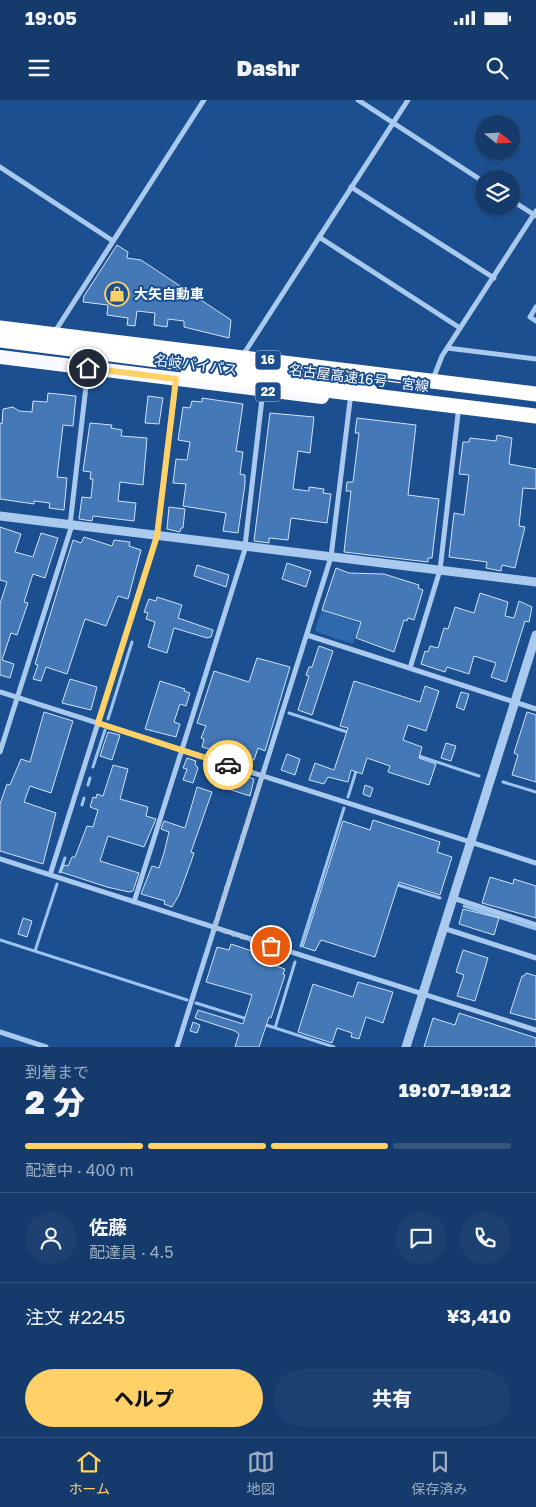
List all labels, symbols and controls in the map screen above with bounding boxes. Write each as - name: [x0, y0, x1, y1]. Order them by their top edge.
- text: 19:05: [25, 6, 77, 29]
- icon: menu: [25, 54, 53, 82]
- text: Dashr: [237, 54, 299, 81]
- icon: search: [483, 54, 511, 82]
- north arrow: [475, 115, 520, 160]
- map controls: [475, 115, 520, 215]
- button: layers: [475, 170, 520, 215]
- shop icon: 大矢自動車: [104, 281, 130, 307]
- place label: 大矢自動車: [134, 285, 204, 302]
- pin: [67, 347, 109, 389]
- road number: 16: [256, 350, 280, 370]
- street label: 名岐バイパス: [153, 351, 239, 378]
- icon: home: [74, 354, 102, 382]
- street label: 名古屋高速16号一宮線: [288, 360, 430, 395]
- road number: 22: [256, 382, 280, 402]
- courier: [203, 740, 253, 790]
- icon: car: [214, 751, 242, 779]
- pin: [250, 925, 292, 967]
- icon: bag: [257, 932, 285, 960]
- text: 到着まで: [25, 1062, 89, 1082]
- text: 19:07–19:12: [399, 1078, 511, 1101]
- text: 2 分: [25, 1083, 85, 1121]
- text: 配達中 · 400 m: [25, 1160, 134, 1180]
- button: person: [25, 1212, 77, 1264]
- button: chat: [395, 1212, 447, 1264]
- button: phone: [459, 1212, 511, 1264]
- text: 佐藤: [89, 1215, 127, 1238]
- text: 配達員 · 4.5: [89, 1242, 174, 1262]
- text: ¥3,410: [447, 1304, 511, 1327]
- text: 注文 #2245: [25, 1305, 125, 1328]
- button: ヘルプ: [25, 1369, 263, 1427]
- button: 共有: [273, 1369, 511, 1427]
- tab: ホーム: [68, 1448, 110, 1498]
- tab: 地図: [247, 1448, 275, 1498]
- tab: 保存済み: [412, 1448, 468, 1498]

